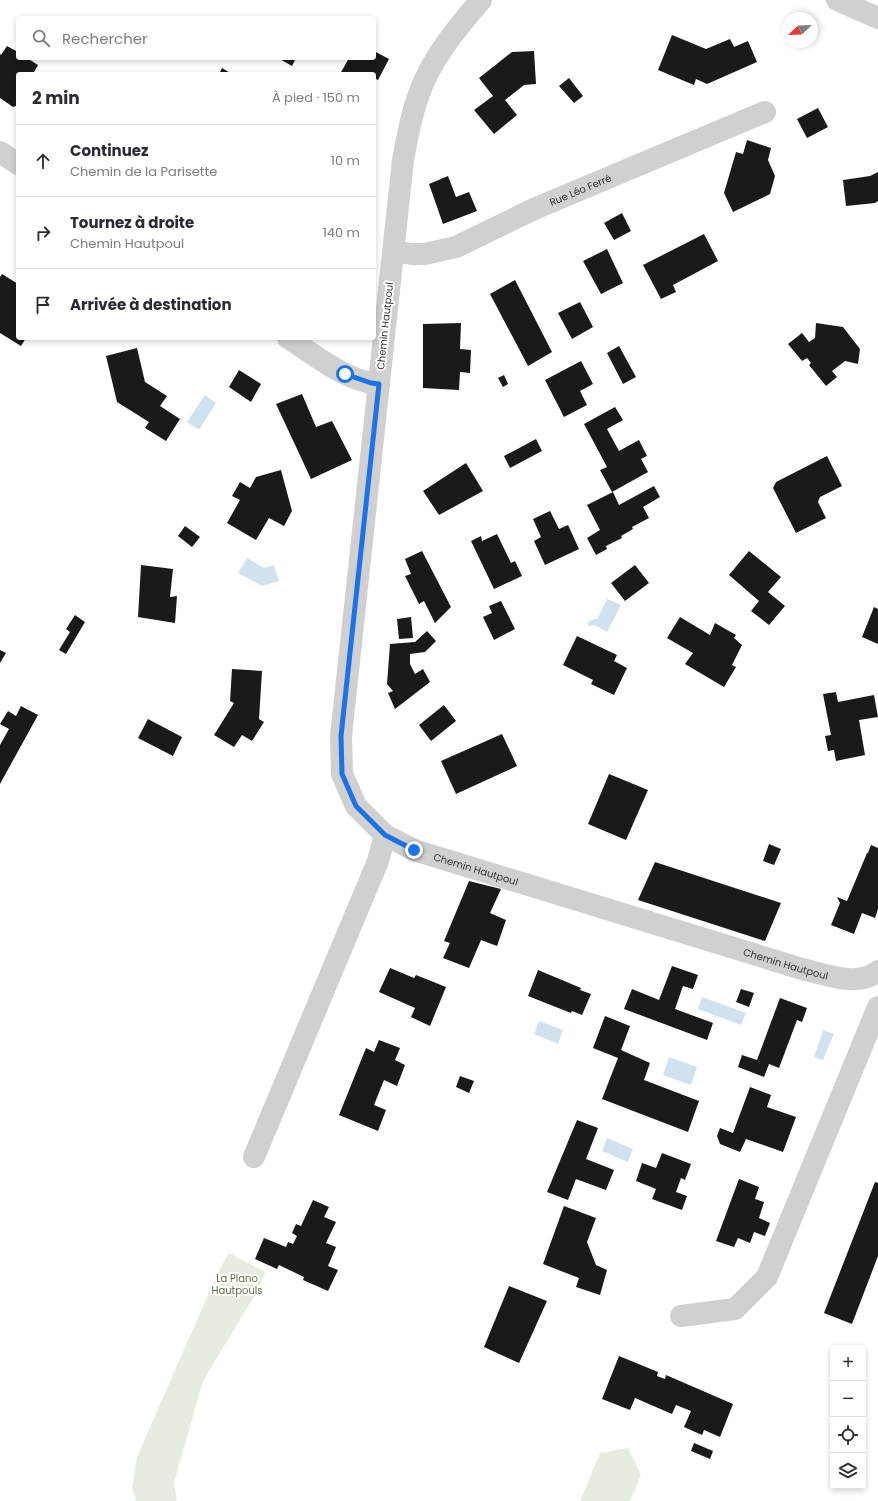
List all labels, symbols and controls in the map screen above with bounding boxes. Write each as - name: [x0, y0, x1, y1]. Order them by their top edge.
- north arrow: [782, 12, 818, 48]
- search box: [16, 16, 376, 60]
- icon: search: [30, 27, 52, 49]
- text: Rechercher: [62, 28, 148, 49]
- text: 2 min: [32, 86, 80, 110]
- text: À pied · 150 m: [272, 88, 360, 107]
- text: Continuez: [70, 140, 149, 161]
- icon: ahead: [32, 150, 54, 172]
- text: 10 m: [331, 151, 360, 170]
- text: Chemin de la Parisette: [70, 162, 217, 181]
- street label: Rue Léo Ferré: [547, 170, 614, 209]
- text: Tournez à droite: [70, 212, 194, 233]
- icon: right: [32, 222, 54, 244]
- text: 140 m: [323, 223, 360, 242]
- text: Chemin Hautpoul: [70, 234, 184, 253]
- street label: Chemin Hautpoul: [373, 282, 397, 370]
- icon: arrive: [32, 294, 54, 316]
- text: Arrivée à destination: [70, 294, 232, 315]
- route start: [336, 365, 354, 383]
- route end: [405, 841, 423, 859]
- street label: Chemin Hautpoul: [432, 849, 520, 889]
- street label: Chemin Hautpoul: [741, 944, 830, 983]
- park label: La Plano Hautpouls: [212, 1271, 262, 1298]
- map controls: [830, 1345, 866, 1489]
- button: +: [830, 1345, 866, 1381]
- button: −: [830, 1381, 866, 1417]
- button: locate: [830, 1417, 866, 1453]
- button: layers: [830, 1453, 866, 1489]

